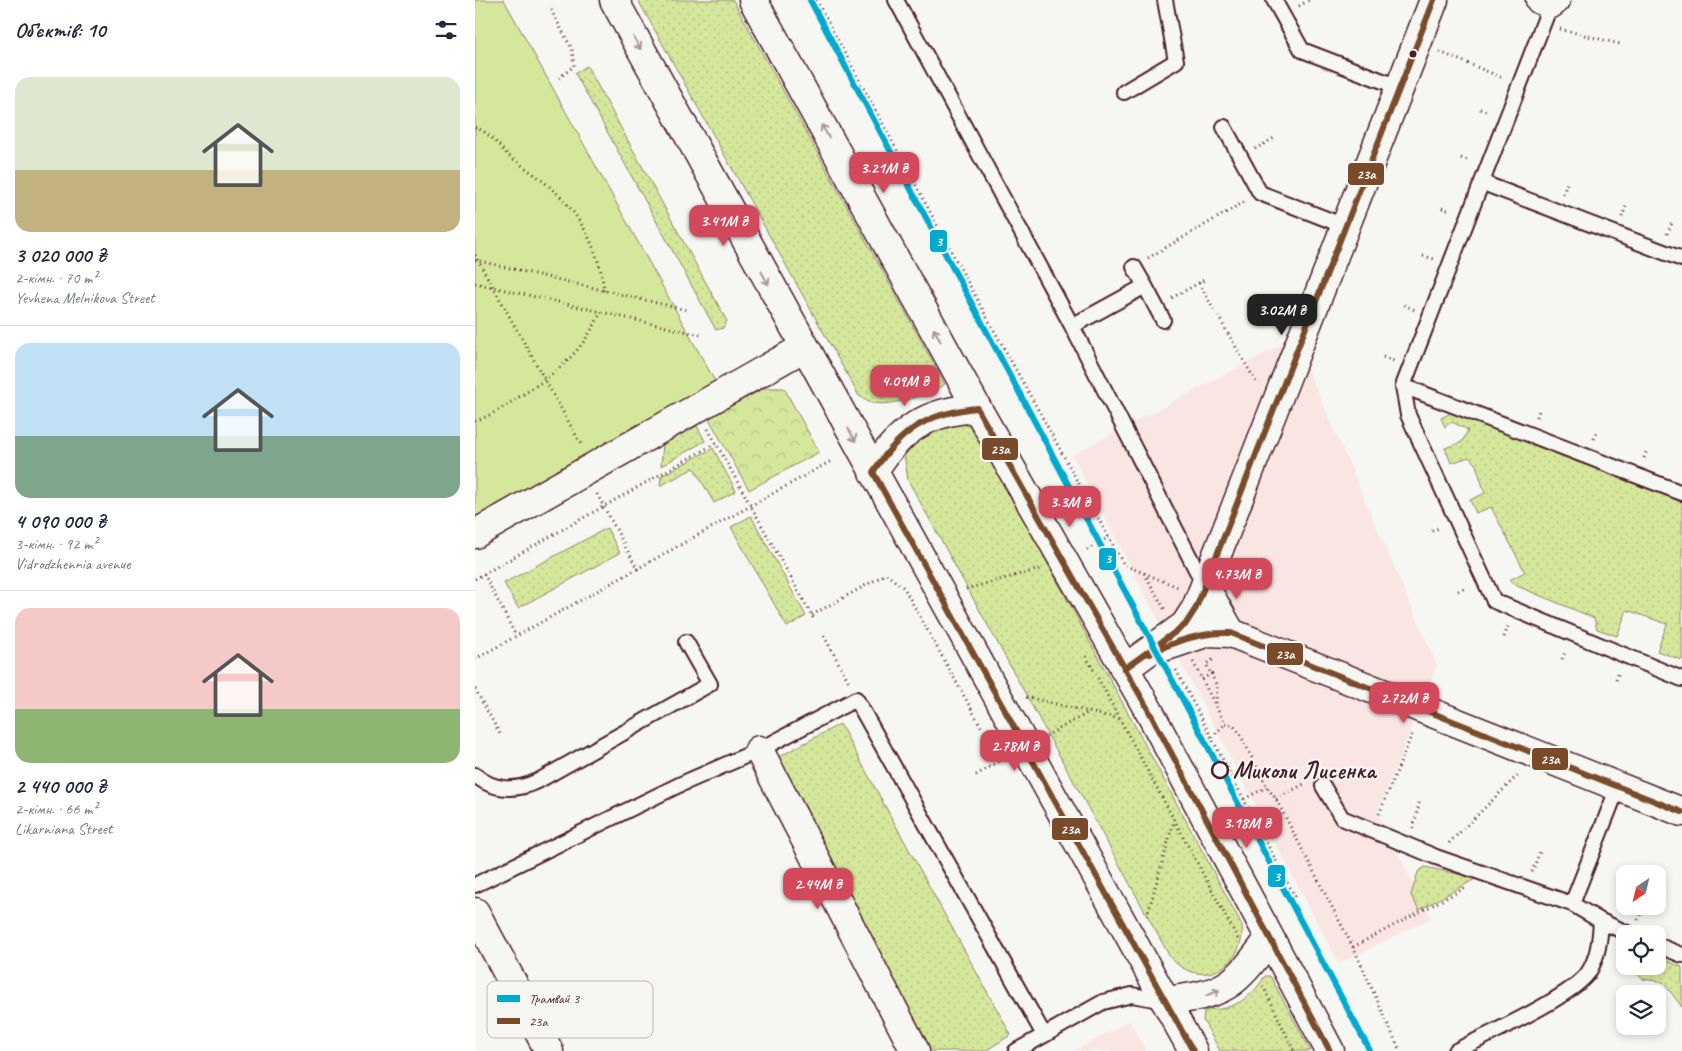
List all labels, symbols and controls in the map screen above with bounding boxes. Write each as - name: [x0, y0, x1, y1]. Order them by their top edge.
- icon: filters: [432, 16, 460, 44]
- text: Об’єктів: 10: [15, 17, 105, 43]
- one-way arrow: [633, 35, 642, 50]
- unlabelled marker: [1408, 49, 1418, 59]
- icon: home: [193, 110, 283, 200]
- one-way arrow: [820, 124, 829, 139]
- pin: 3.21M ₴: [838, 152, 930, 194]
- text: 3.21M ₴: [860, 158, 908, 178]
- line badge: 23а: [1347, 162, 1385, 186]
- text: 23а: [1357, 166, 1377, 183]
- pin: 3.41M ₴: [678, 204, 770, 247]
- text: 3.41M ₴: [700, 211, 748, 231]
- line badge: 3: [929, 229, 948, 253]
- text: 3: [936, 233, 944, 250]
- text: 3 020 000 ₴: [15, 242, 106, 268]
- text: 2-кімн. · 70 m²: [15, 268, 97, 288]
- one-way arrow: [760, 270, 770, 284]
- text: Yevhena Melnikova Street: [15, 288, 155, 308]
- pin: 3.02M ₴: [1236, 294, 1328, 336]
- text: 3.02M ₴: [1258, 300, 1306, 320]
- one-way arrow: [932, 327, 942, 342]
- pin: 4.09M ₴: [859, 364, 951, 407]
- text: 4.09M ₴: [881, 371, 929, 391]
- icon: home: [193, 375, 283, 465]
- one-way arrow: [847, 428, 857, 443]
- line badge: 23а: [981, 437, 1019, 461]
- text: 23а: [991, 441, 1011, 458]
- pin: 3.3M ₴: [1029, 486, 1111, 528]
- text: 3.3M ₴: [1050, 492, 1090, 512]
- text: 4 090 000 ₴: [15, 508, 106, 534]
- text: 3-кімн. · 92 m²: [15, 534, 97, 554]
- line badge: 3: [1098, 547, 1117, 571]
- text: 3: [1105, 550, 1113, 567]
- text: Vidrodzhennia avenue: [15, 554, 130, 574]
- pin: 4.73M ₴: [1191, 558, 1283, 600]
- text: 4.73M ₴: [1213, 564, 1261, 584]
- icon: home: [193, 640, 283, 730]
- line badge: 23а: [1266, 642, 1304, 666]
- text: 23а: [1276, 646, 1296, 663]
- pin: 2.72M ₴: [1358, 682, 1450, 724]
- text: 2.72M ₴: [1380, 688, 1428, 708]
- pin: 2.78M ₴: [969, 730, 1061, 772]
- text: 2.78M ₴: [991, 736, 1039, 756]
- line badge: 23а: [1531, 747, 1569, 771]
- text: 23а: [1541, 751, 1561, 768]
- place label: Миколи Лисенка: [1233, 755, 1378, 785]
- marker: Миколи Лисенка: [1211, 761, 1229, 779]
- text: 2 440 000 ₴: [15, 773, 106, 799]
- text: 2-кімн. · 66 m²: [15, 799, 97, 819]
- pin: 3.18M ₴: [1201, 806, 1293, 849]
- text: 3.18M ₴: [1223, 813, 1271, 833]
- line badge: 23а: [1051, 817, 1089, 841]
- text: Likarniana Street: [15, 819, 112, 839]
- text: 23а: [1061, 821, 1081, 838]
- line badge: 3: [1267, 864, 1286, 888]
- north arrow: [1616, 865, 1666, 915]
- map controls: [1616, 865, 1666, 1035]
- pin: 2.44M ₴: [772, 868, 864, 910]
- text: 3: [1274, 868, 1282, 885]
- text: 2.44M ₴: [794, 874, 842, 894]
- button: locate: [1616, 925, 1666, 975]
- legend: [487, 981, 653, 1038]
- button: layers: [1616, 985, 1666, 1035]
- one-way arrow: [1205, 988, 1220, 997]
- text: Трамвай 3: [529, 990, 581, 1007]
- text: 23а: [529, 1013, 549, 1030]

